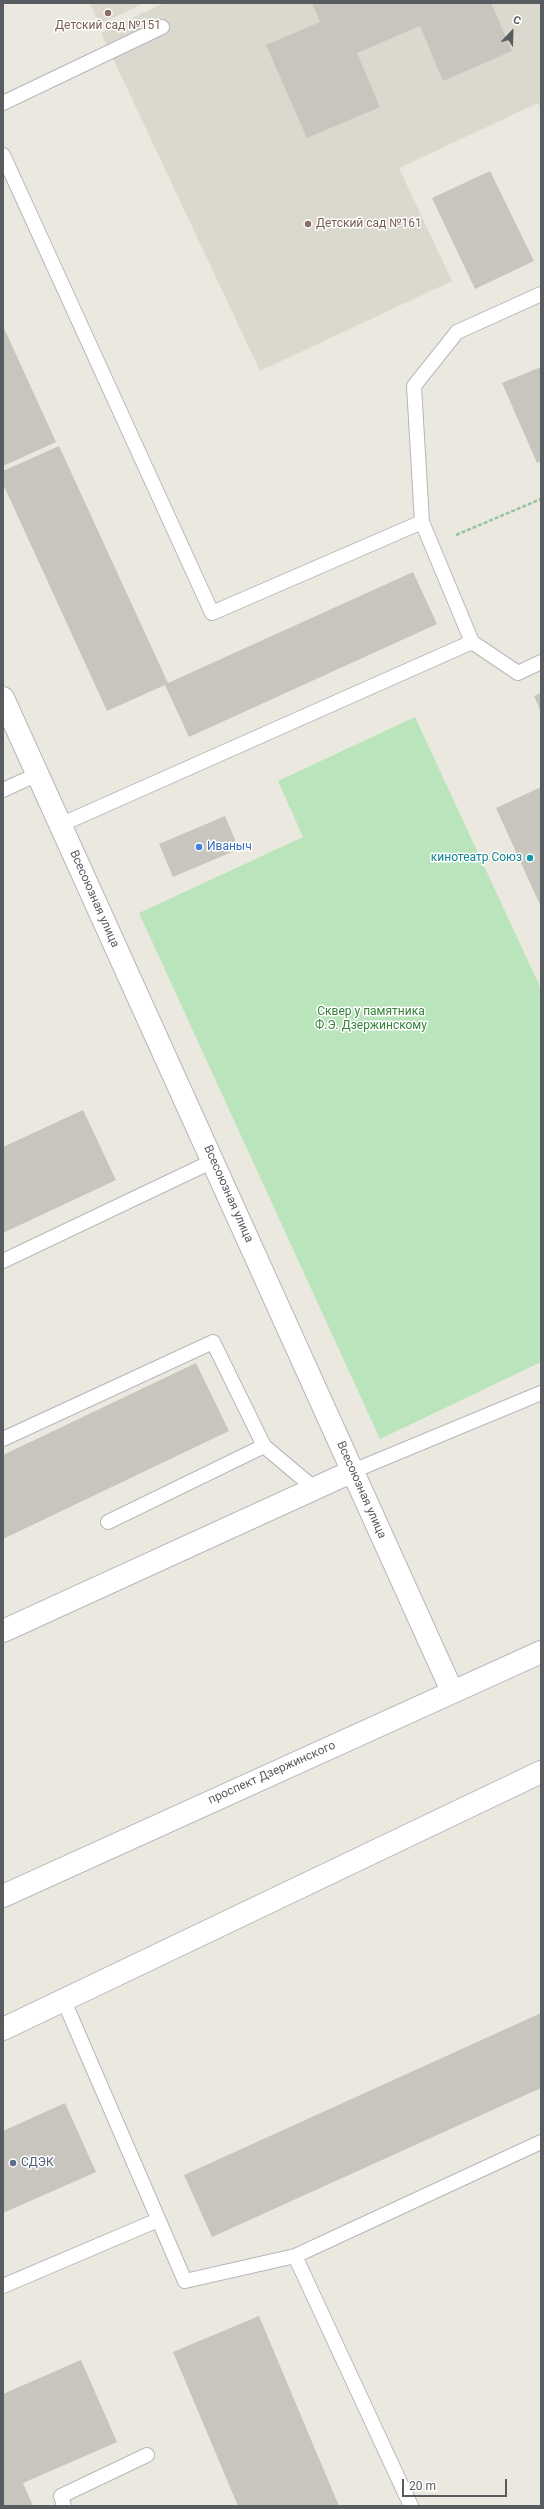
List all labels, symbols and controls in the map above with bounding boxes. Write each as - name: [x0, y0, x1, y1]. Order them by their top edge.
- marker: Детский сад №151: [103, 8, 113, 18]
- north arrow: [492, 12, 532, 52]
- text: С: [511, 13, 523, 28]
- place label: Детский сад №151: [55, 19, 161, 33]
- place label: Детский сад №161: [316, 217, 422, 231]
- marker: Детский сад №161: [303, 219, 313, 229]
- place label: Иваныч: [207, 840, 252, 854]
- marker: Иваныч: [194, 842, 204, 852]
- street label: Всесоюзная улица: [66, 848, 122, 950]
- place label: кинотеатр Союз: [431, 851, 522, 865]
- marker: кинотеатр Союз: [525, 853, 535, 863]
- park label: Сквер у памятника Ф.Э. Дзержинскому: [315, 1005, 427, 1033]
- street label: Всесоюзная улица: [200, 1143, 256, 1245]
- street label: Всесоюзная улица: [333, 1439, 389, 1541]
- street label: проспект Дзержинского: [206, 1738, 338, 1808]
- place label: СДЭК: [21, 2156, 54, 2170]
- marker: СДЭК: [8, 2158, 18, 2168]
- scale bar: [404, 2471, 509, 2497]
- text: 20 m: [409, 2479, 436, 2493]

